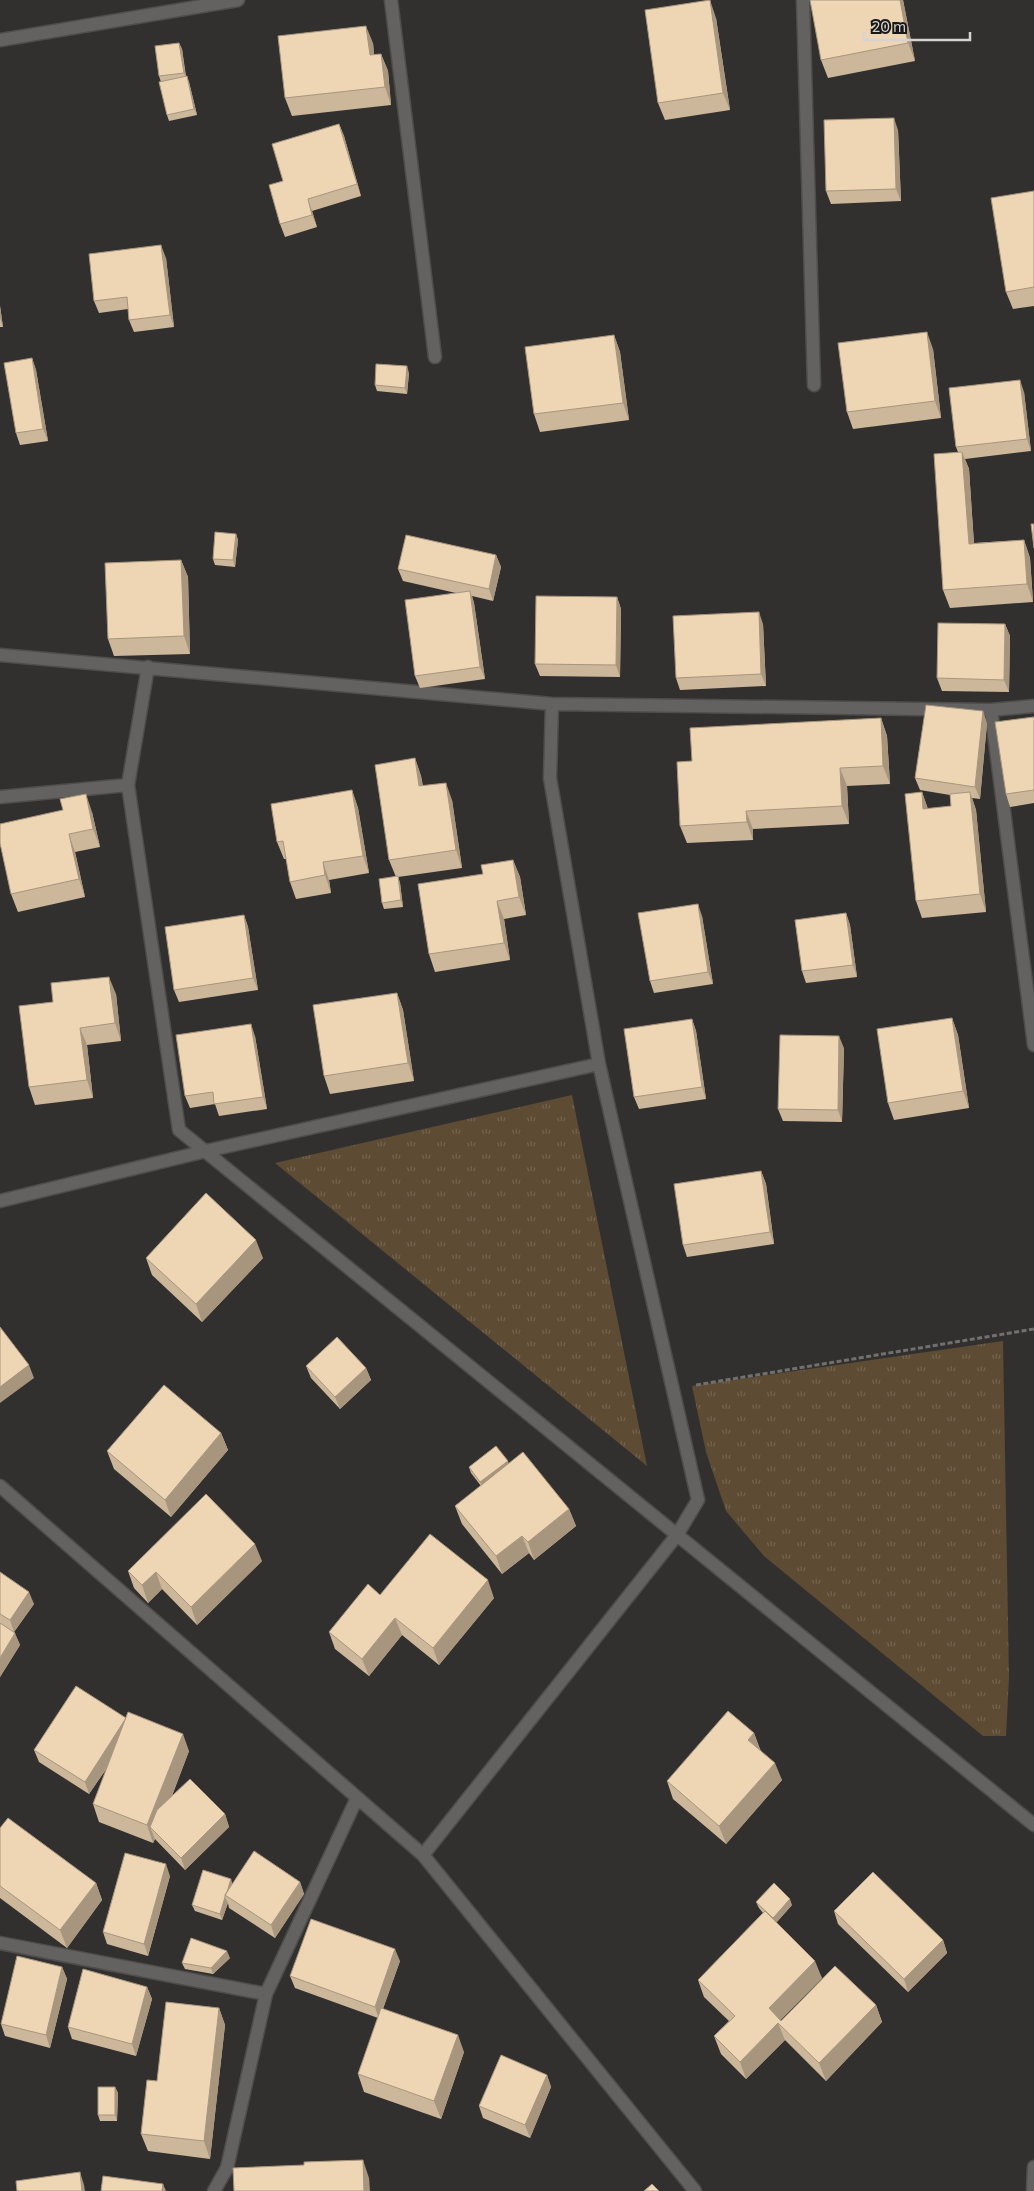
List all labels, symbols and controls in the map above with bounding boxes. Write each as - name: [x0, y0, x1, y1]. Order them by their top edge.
- scale bar: [864, 10, 970, 42]
- text: 20 m: [872, 17, 906, 35]

